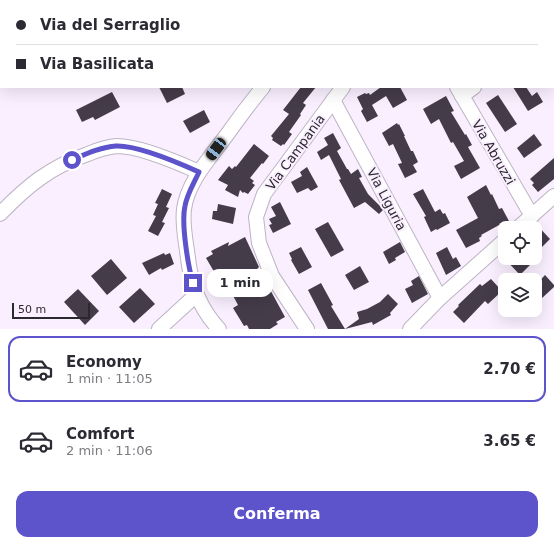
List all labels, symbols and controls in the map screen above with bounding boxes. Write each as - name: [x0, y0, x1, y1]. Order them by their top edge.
- text: Via del Serraglio: [40, 16, 180, 34]
- text: Via Basilicata: [40, 55, 154, 73]
- street label: Via Campania: [263, 111, 328, 193]
- street label: Via Abruzzi: [469, 117, 518, 187]
- car: [204, 136, 228, 162]
- route start: [63, 151, 81, 169]
- street label: Via Liguria: [364, 165, 409, 233]
- map controls: [498, 221, 542, 317]
- button: locate: [498, 221, 542, 265]
- callout: 1 min: [207, 269, 273, 297]
- button: layers: [498, 273, 542, 317]
- route end: [184, 274, 202, 292]
- text: 1 min: [220, 275, 260, 290]
- scale bar: [12, 301, 90, 320]
- text: 50 m: [18, 303, 46, 316]
- icon: car: [18, 351, 54, 387]
- text: Economy: [66, 353, 142, 371]
- text: 2.70 €: [483, 360, 536, 378]
- text: 1 min · 11:05: [66, 371, 153, 386]
- icon: car: [18, 423, 54, 459]
- text: Comfort: [66, 425, 134, 443]
- text: 3.65 €: [483, 432, 536, 450]
- text: 2 min · 11:06: [66, 443, 153, 458]
- button: Conferma: [16, 491, 538, 537]

